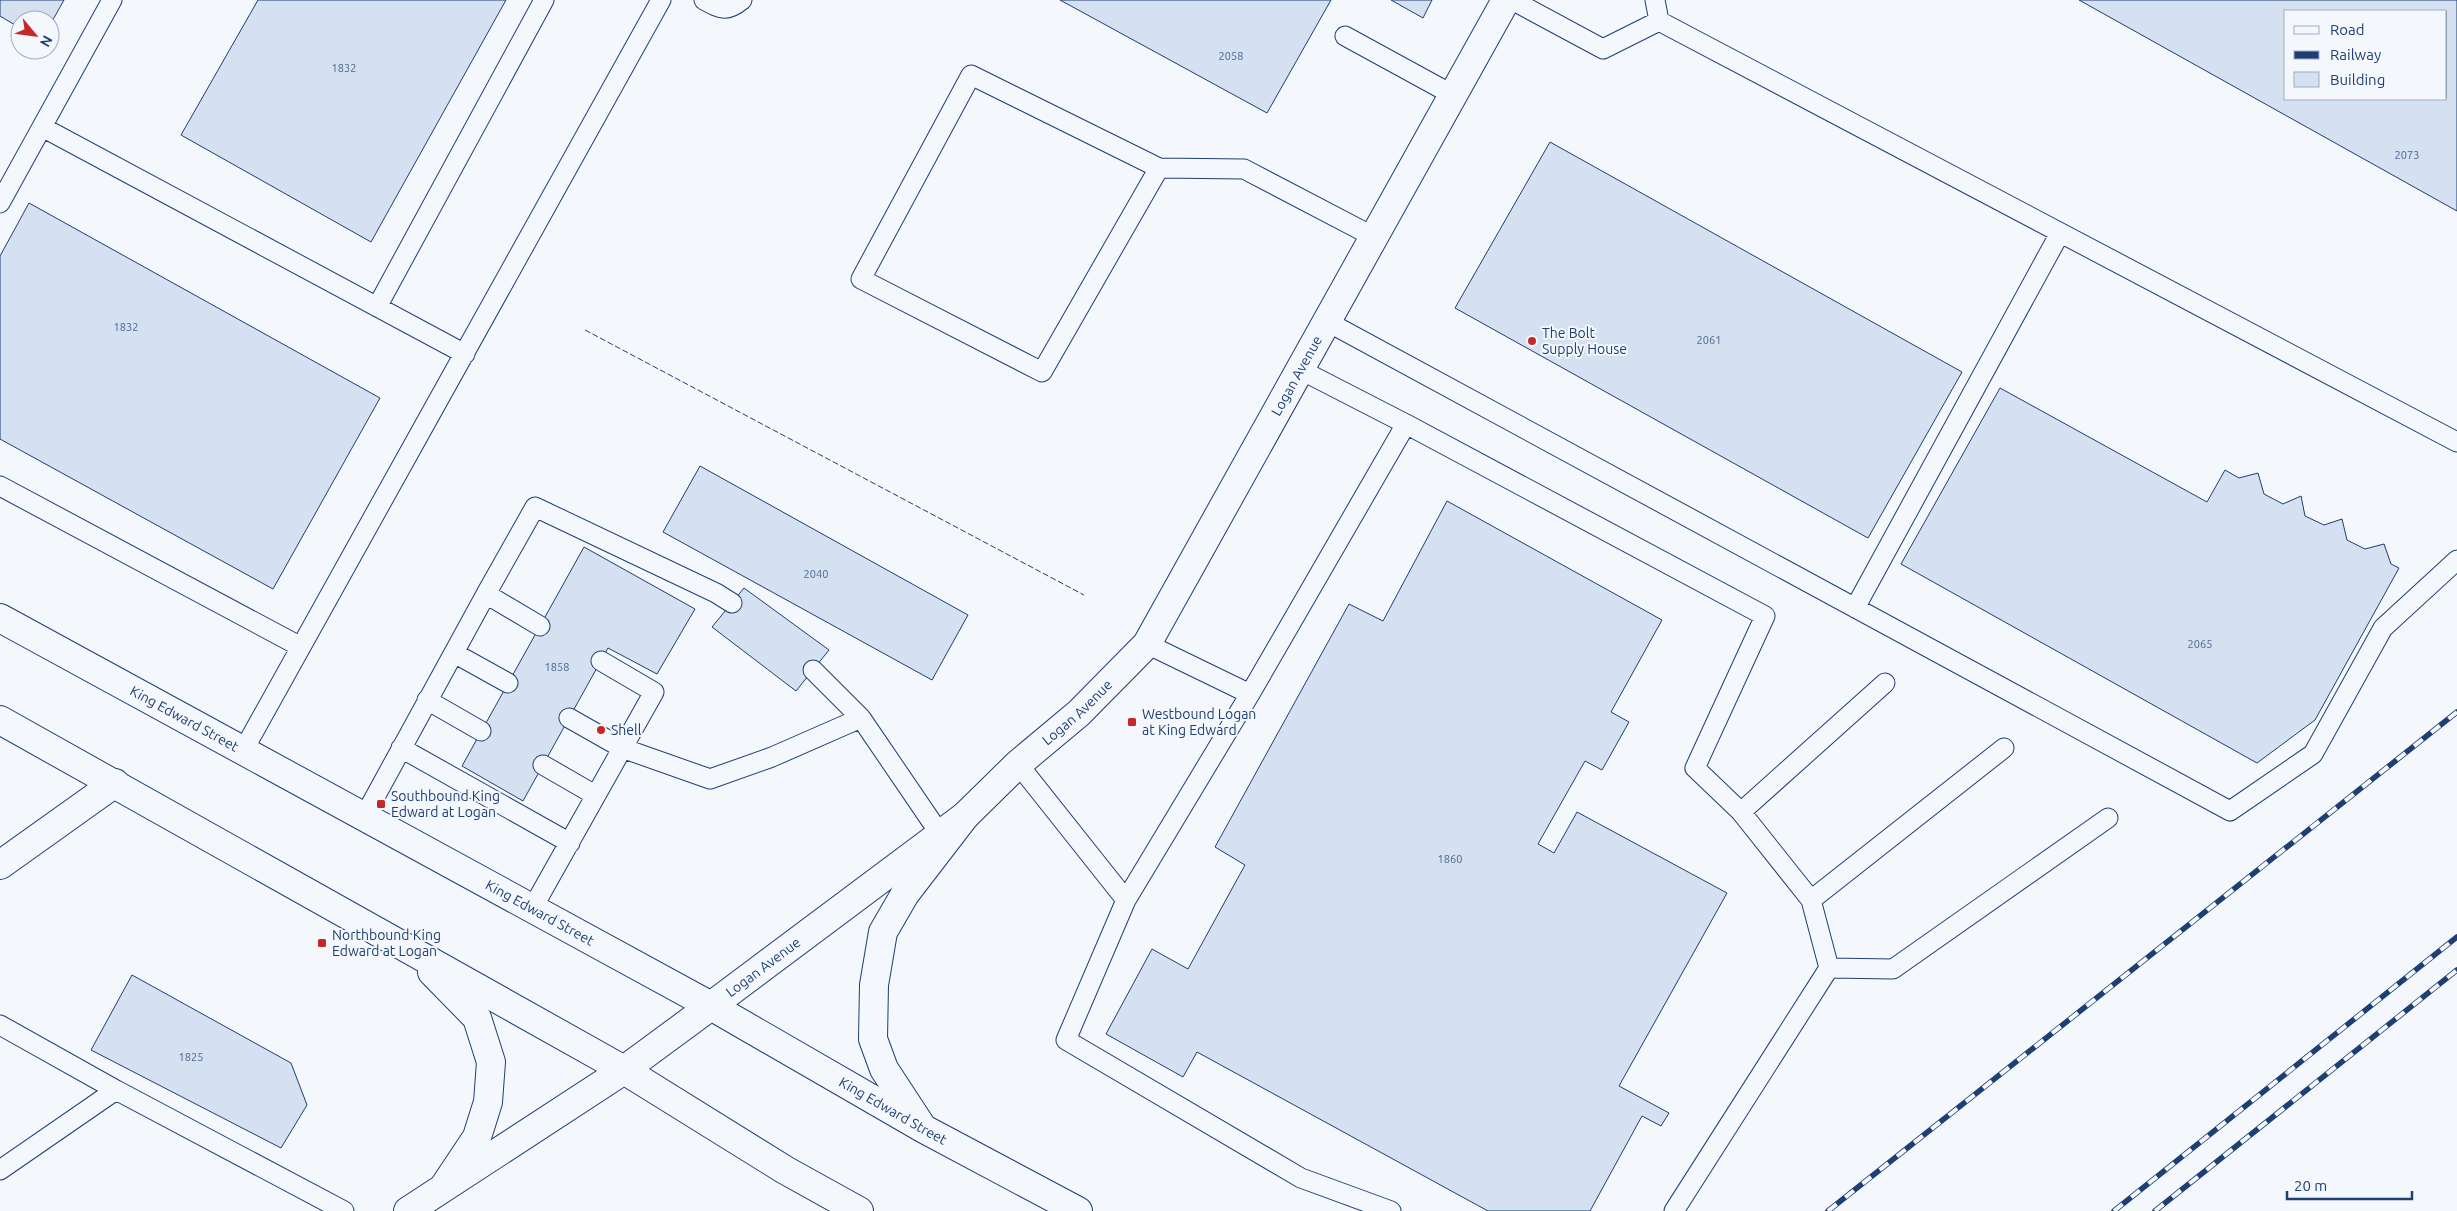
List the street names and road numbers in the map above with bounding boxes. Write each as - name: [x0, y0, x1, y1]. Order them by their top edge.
- street label: Logan Avenue: [1268, 333, 1325, 418]
- street label: Logan Avenue: [1039, 676, 1115, 748]
- street label: King Edward Street: [127, 683, 242, 755]
- street label: King Edward Street: [483, 877, 597, 949]
- street label: Logan Avenue: [723, 934, 803, 1000]
- street label: King Edward Street: [836, 1074, 950, 1148]

